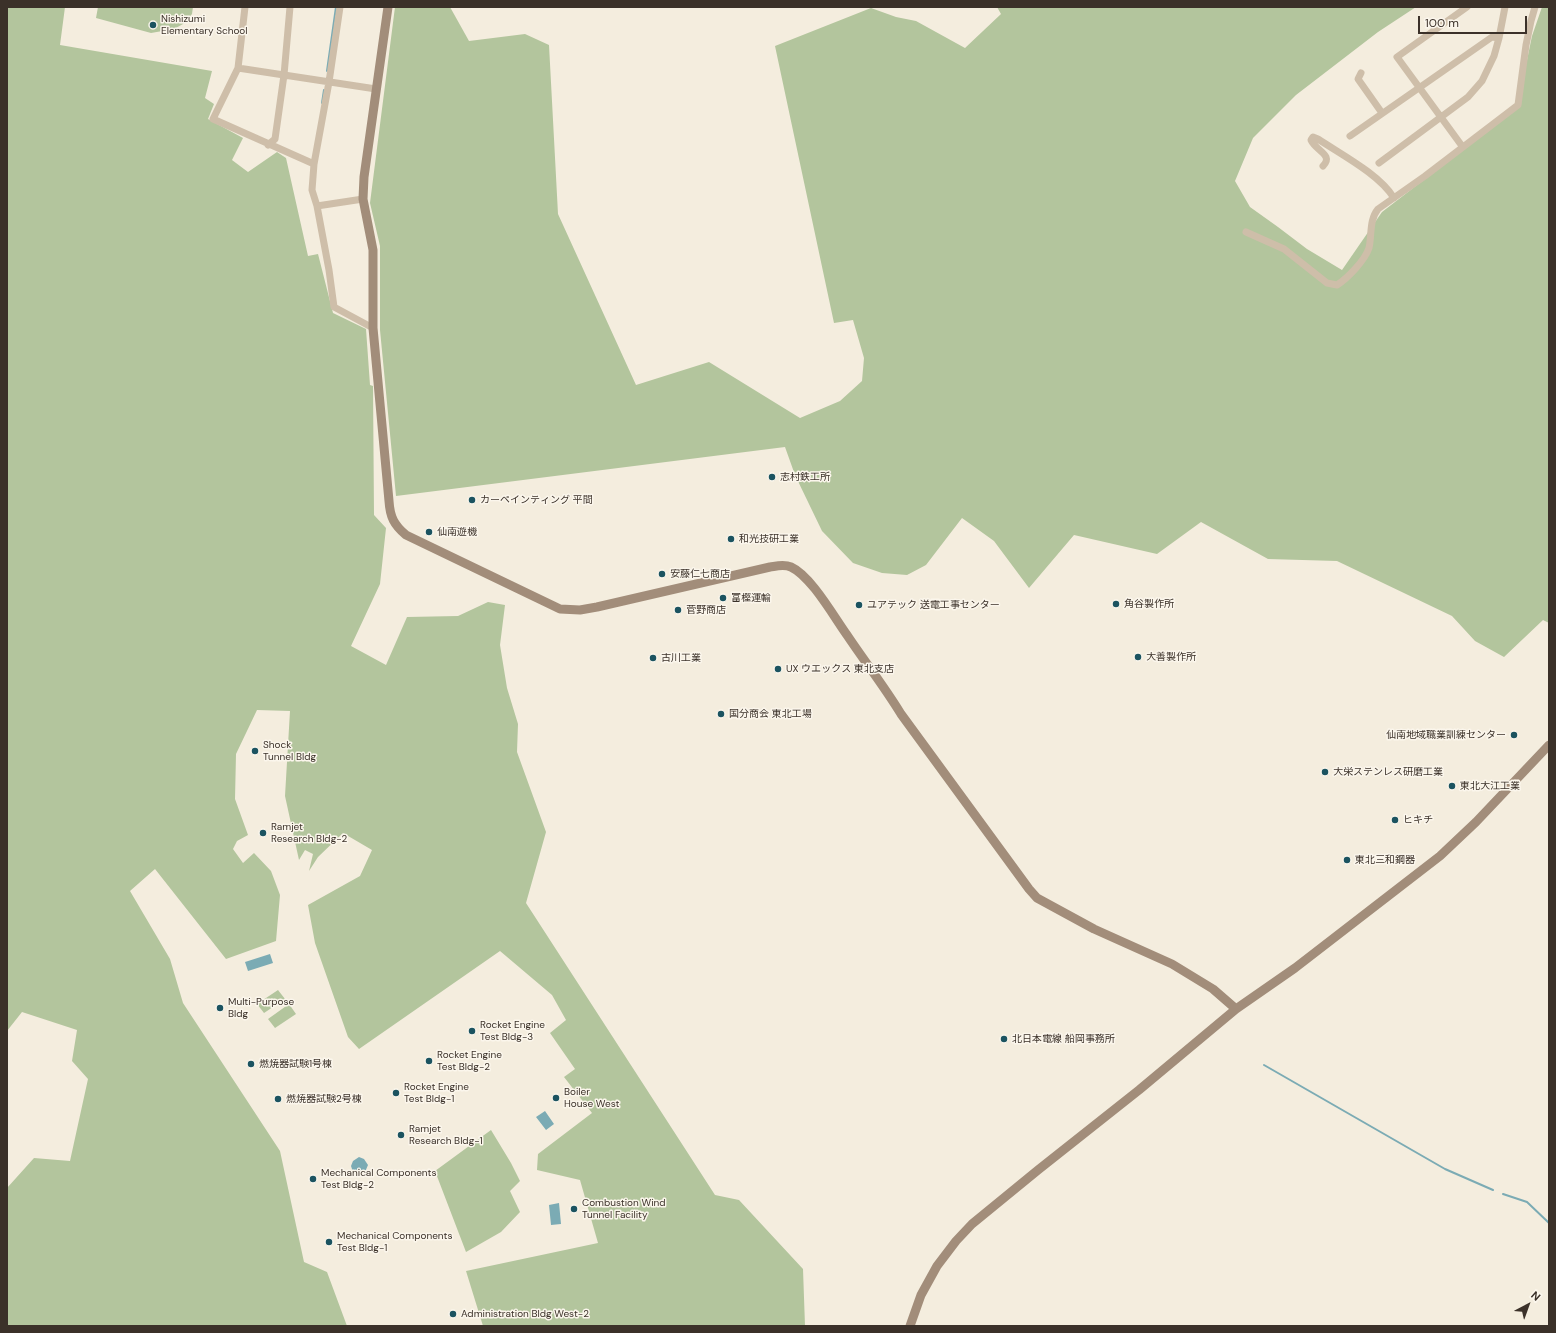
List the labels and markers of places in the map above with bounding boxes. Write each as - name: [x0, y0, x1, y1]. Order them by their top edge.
- place label: Nishizumi Elementary School: [161, 13, 248, 36]
- marker: Nishizumi Elementary School: [148, 20, 158, 30]
- place label: 志村鉄工所: [780, 471, 830, 483]
- marker: 志村鉄工所: [767, 472, 777, 482]
- place label: カーペインティング 平間: [480, 494, 593, 506]
- marker: カーペインティング 平間: [467, 495, 477, 505]
- place label: 仙南遊機: [437, 526, 477, 538]
- marker: 仙南遊機: [424, 527, 434, 537]
- place label: 和光技研工業: [739, 533, 799, 545]
- marker: 和光技研工業: [726, 534, 736, 544]
- place label: 安藤仁七商店: [670, 568, 730, 580]
- marker: 安藤仁七商店: [657, 569, 667, 579]
- place label: 富樫運輸: [731, 592, 771, 604]
- marker: 富樫運輸: [718, 593, 728, 603]
- place label: 角谷製作所: [1124, 598, 1174, 610]
- place label: ユアテック 送電工事センター: [867, 599, 1000, 611]
- marker: 角谷製作所: [1111, 599, 1121, 609]
- marker: ユアテック 送電工事センター: [854, 600, 864, 610]
- place label: 菅野商店: [686, 604, 726, 616]
- marker: 菅野商店: [673, 605, 683, 615]
- place label: 大善製作所: [1146, 651, 1196, 663]
- place label: 古川工業: [661, 652, 701, 664]
- marker: 大善製作所: [1133, 652, 1143, 662]
- marker: 古川工業: [648, 653, 658, 663]
- place label: UX ウエックス 東北支店: [786, 663, 894, 675]
- marker: UX ウエックス 東北支店: [773, 664, 783, 674]
- place label: 国分商会 東北工場: [729, 708, 812, 720]
- marker: 国分商会 東北工場: [716, 709, 726, 719]
- place label: 仙南地域職業訓練センター: [1386, 729, 1506, 741]
- marker: 仙南地域職業訓練センター: [1509, 730, 1519, 740]
- place label: Shock Tunnel Bldg: [263, 739, 316, 762]
- marker: Shock Tunnel Bldg: [250, 746, 260, 756]
- place label: 大栄ステンレス研磨工業: [1333, 766, 1443, 778]
- marker: 大栄ステンレス研磨工業: [1320, 767, 1330, 777]
- place label: 東北大江工業: [1460, 780, 1520, 792]
- marker: 東北大江工業: [1447, 781, 1457, 791]
- place label: ヒキチ: [1403, 814, 1433, 826]
- marker: ヒキチ: [1390, 815, 1400, 825]
- place label: Ramjet Research Bldg-2: [271, 821, 347, 844]
- marker: Ramjet Research Bldg-2: [258, 828, 268, 838]
- place label: 東北三和鋼器: [1355, 854, 1415, 866]
- marker: 東北三和鋼器: [1342, 855, 1352, 865]
- place label: Multi-Purpose Bldg: [228, 996, 294, 1020]
- marker: Multi-Purpose Bldg: [215, 1003, 225, 1013]
- place label: Rocket Engine Test Bldg-3: [480, 1019, 545, 1042]
- marker: Rocket Engine Test Bldg-3: [467, 1026, 477, 1036]
- place label: 北日本電線 船岡事務所: [1012, 1033, 1115, 1045]
- marker: 北日本電線 船岡事務所: [999, 1034, 1009, 1044]
- place label: Rocket Engine Test Bldg-2: [437, 1049, 502, 1072]
- marker: Rocket Engine Test Bldg-2: [424, 1056, 434, 1066]
- place label: 燃焼器試験1号棟: [259, 1058, 332, 1070]
- marker: 燃焼器試験1号棟: [246, 1059, 256, 1069]
- place label: Rocket Engine Test Bldg-1: [404, 1081, 469, 1104]
- place label: Boiler House West: [564, 1086, 619, 1110]
- marker: Rocket Engine Test Bldg-1: [391, 1088, 401, 1098]
- place label: 燃焼器試験2号棟: [286, 1093, 362, 1105]
- marker: Boiler House West: [551, 1093, 561, 1103]
- marker: 燃焼器試験2号棟: [273, 1094, 283, 1104]
- place label: Ramjet Research Bldg-1: [409, 1123, 483, 1146]
- marker: Ramjet Research Bldg-1: [396, 1130, 406, 1140]
- place label: Mechanical Components Test Bldg-2: [321, 1167, 436, 1190]
- marker: Mechanical Components Test Bldg-2: [308, 1174, 318, 1184]
- place label: Combustion Wind Tunnel Facility: [582, 1197, 666, 1220]
- marker: Combustion Wind Tunnel Facility: [569, 1204, 579, 1214]
- place label: Mechanical Components Test Bldg-1: [337, 1230, 452, 1254]
- marker: Mechanical Components Test Bldg-1: [324, 1237, 334, 1247]
- place label: Administration Bldg West-2: [461, 1308, 589, 1320]
- marker: Administration Bldg West-2: [448, 1309, 458, 1319]

